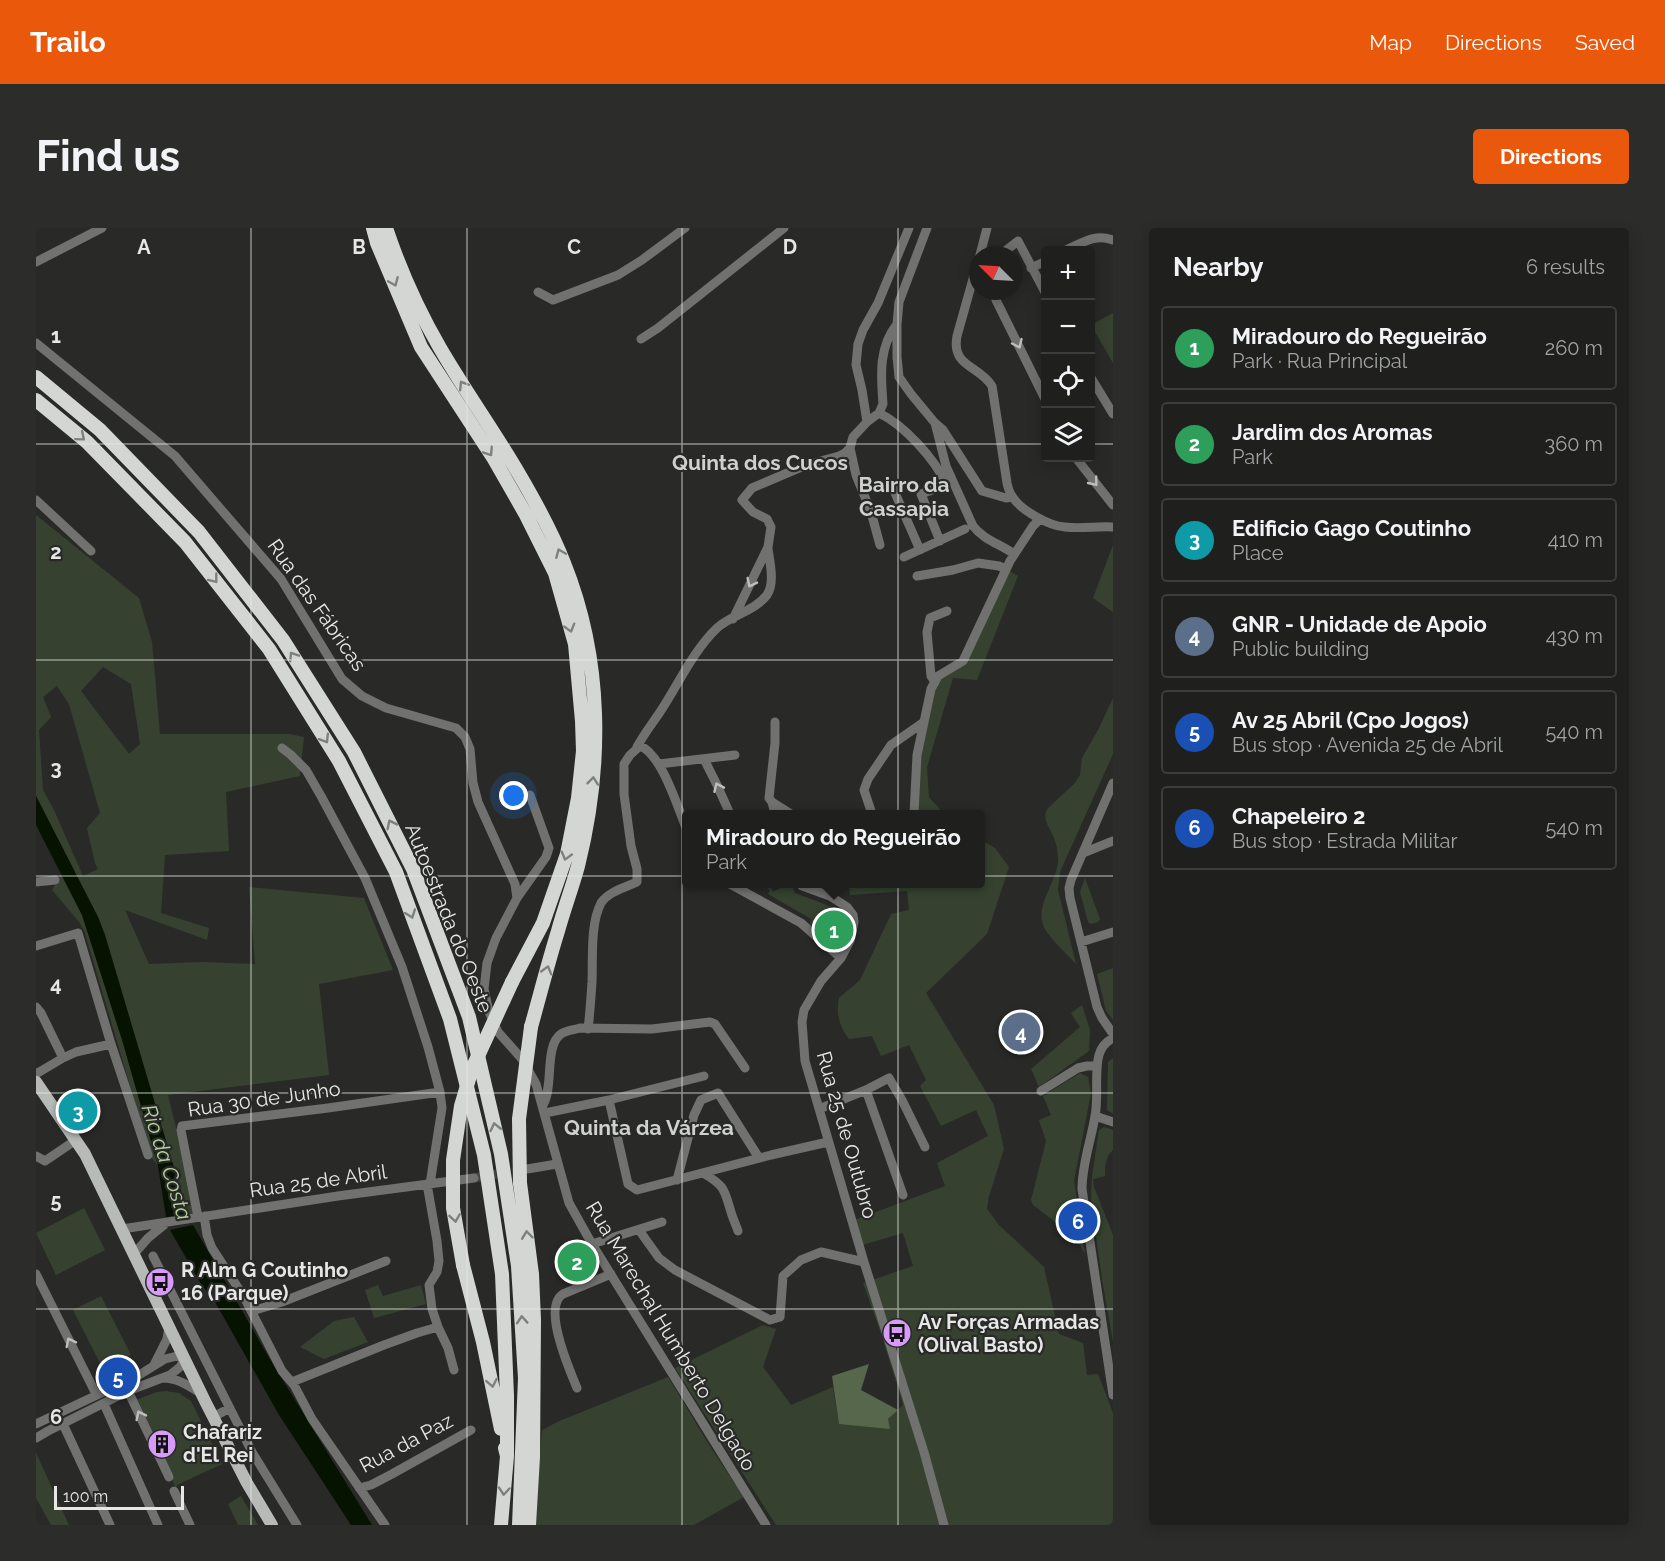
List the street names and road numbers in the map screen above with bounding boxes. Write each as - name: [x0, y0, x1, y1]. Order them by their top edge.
- street label: Rua das Fábricas: [263, 534, 371, 676]
- street label: Autoestrada do Oeste: [400, 820, 498, 1016]
- street label: Rua 25 de Outubro: [812, 1049, 882, 1222]
- street label: Rua 30 de Junho: [186, 1076, 342, 1122]
- street label: Rua 25 de Abril: [248, 1159, 389, 1203]
- street label: Rua Marechal Humberto Delgado: [581, 1197, 761, 1475]
- street label: Rua da Paz: [355, 1408, 457, 1478]

